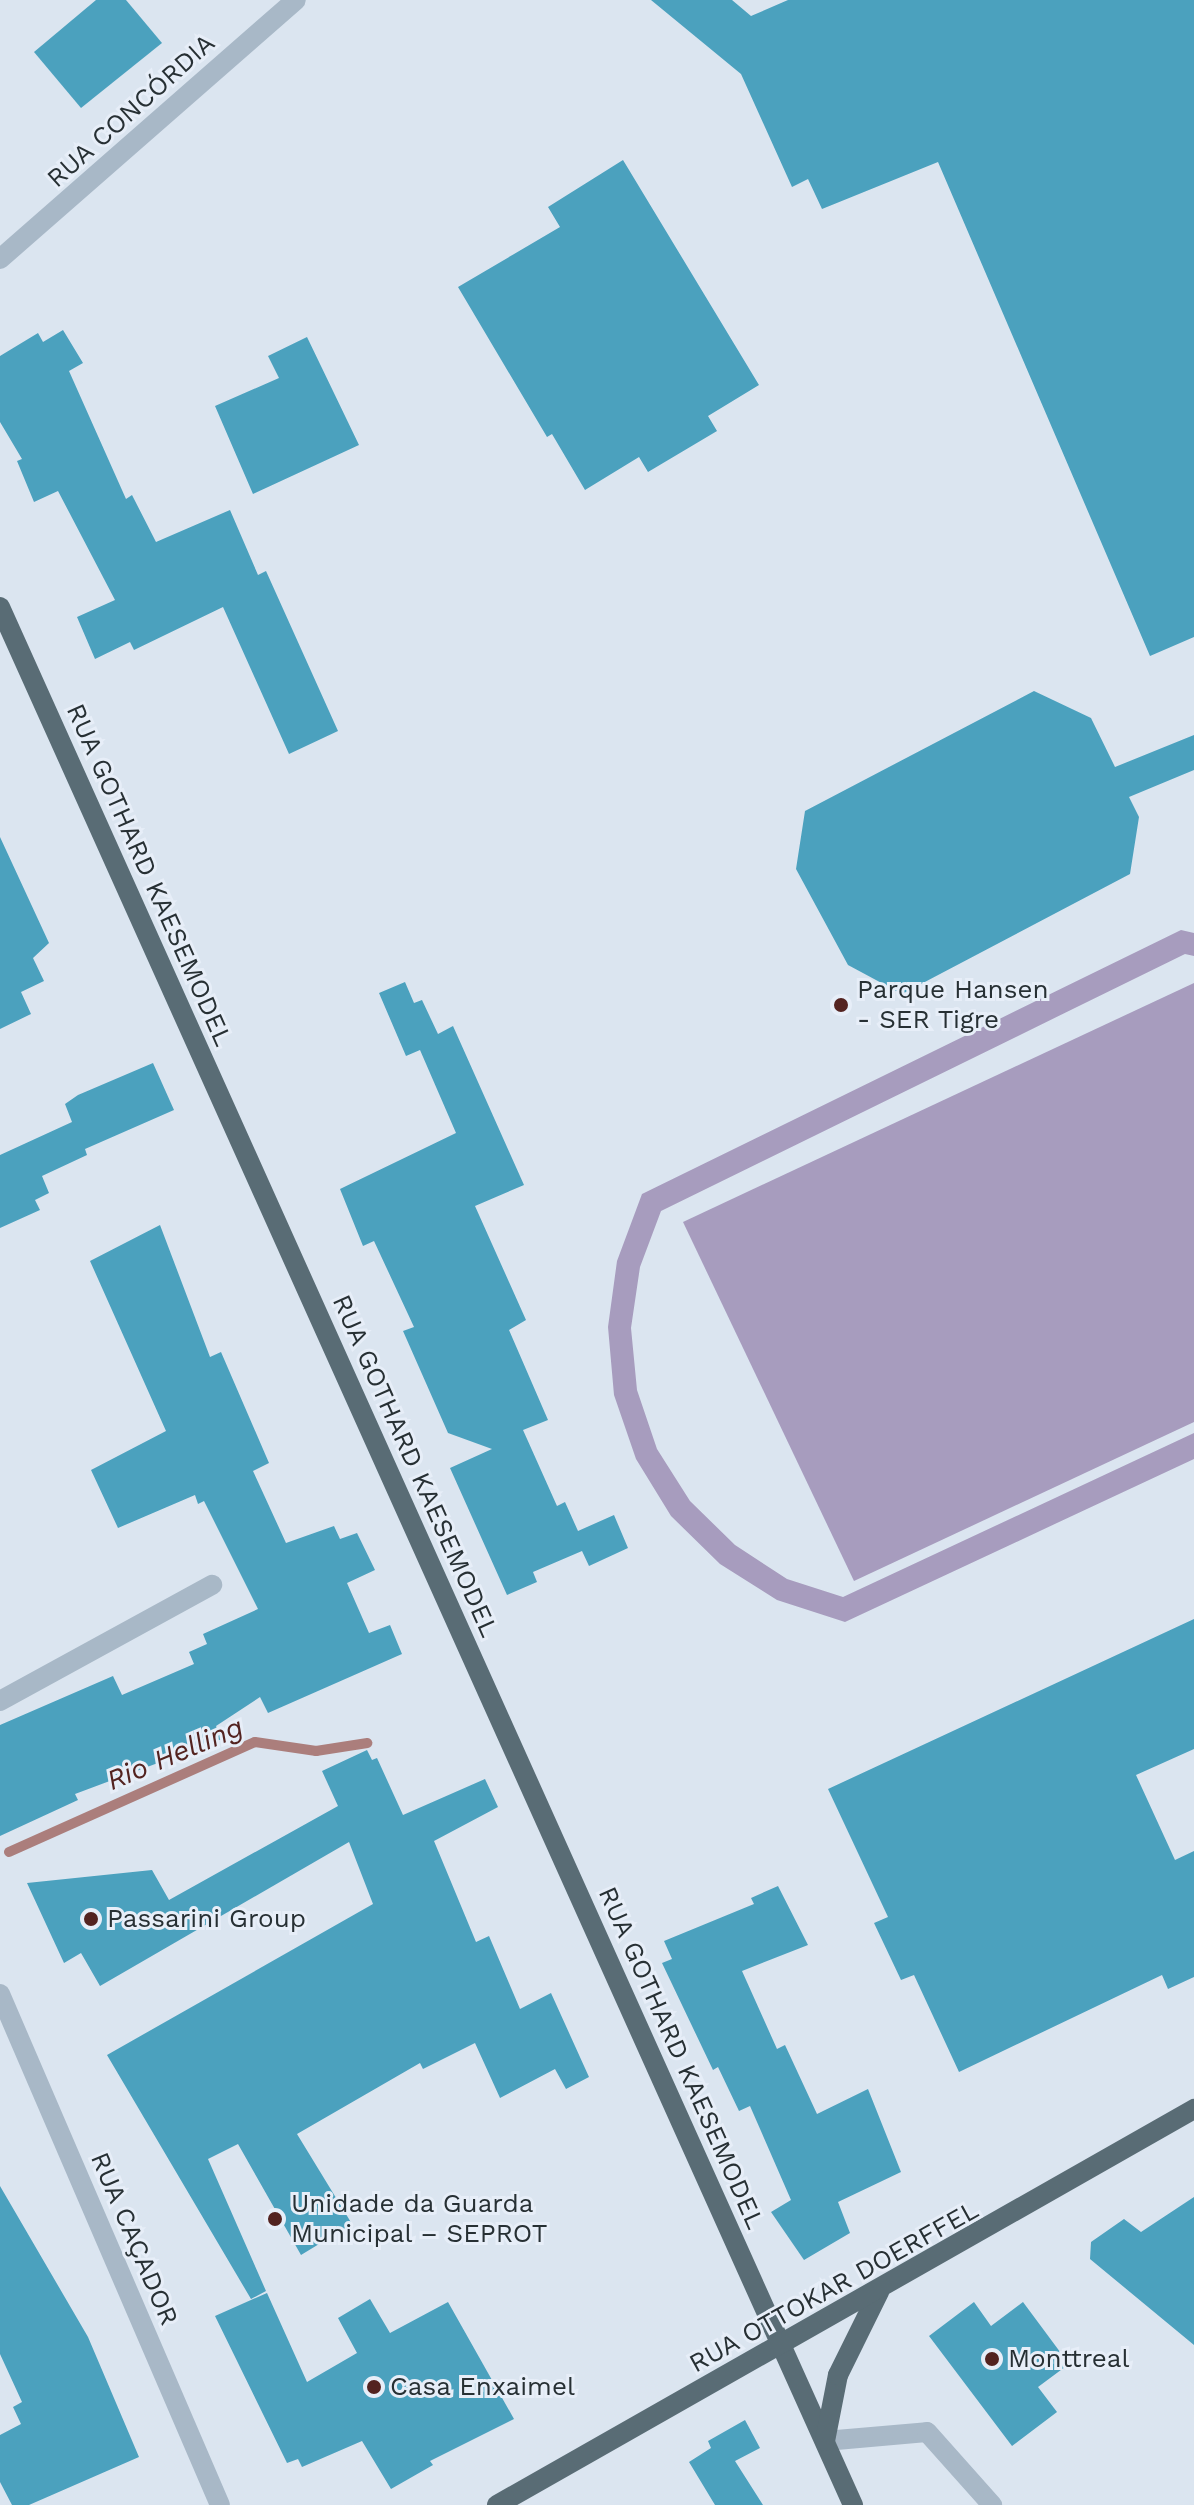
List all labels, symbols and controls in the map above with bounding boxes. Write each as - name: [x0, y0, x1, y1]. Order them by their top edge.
- street label: RUA CONCÓRDIA: [40, 27, 222, 195]
- street label: RUA GOTHARD KAESEMODEL: [59, 699, 239, 1051]
- place label: Parque Hansen - SER Tigre: [857, 974, 1049, 1036]
- marker: Parque Hansen - SER Tigre: [832, 996, 850, 1014]
- street label: RUA GOTHARD KAESEMODEL: [325, 1290, 505, 1642]
- water label: Rio Helling: [102, 1710, 248, 1798]
- street label: RUA GOTHARD KAESEMODEL: [591, 1882, 771, 2234]
- place label: Passarini Group: [107, 1903, 306, 1935]
- marker: Passarini Group: [82, 1910, 100, 1928]
- street label: RUA CAÇADOR: [83, 2147, 185, 2331]
- place label: Unidade da Guarda Municipal – SEPROT: [291, 2188, 548, 2250]
- street label: RUA OTTOKAR DOERFFEL: [684, 2194, 984, 2380]
- marker: Unidade da Guarda Municipal – SEPROT: [266, 2210, 284, 2228]
- place label: Monttreal: [1008, 2343, 1129, 2375]
- marker: Monttreal: [983, 2350, 1001, 2368]
- place label: Casa Enxaimel: [390, 2371, 575, 2403]
- marker: Casa Enxaimel: [365, 2378, 383, 2396]

